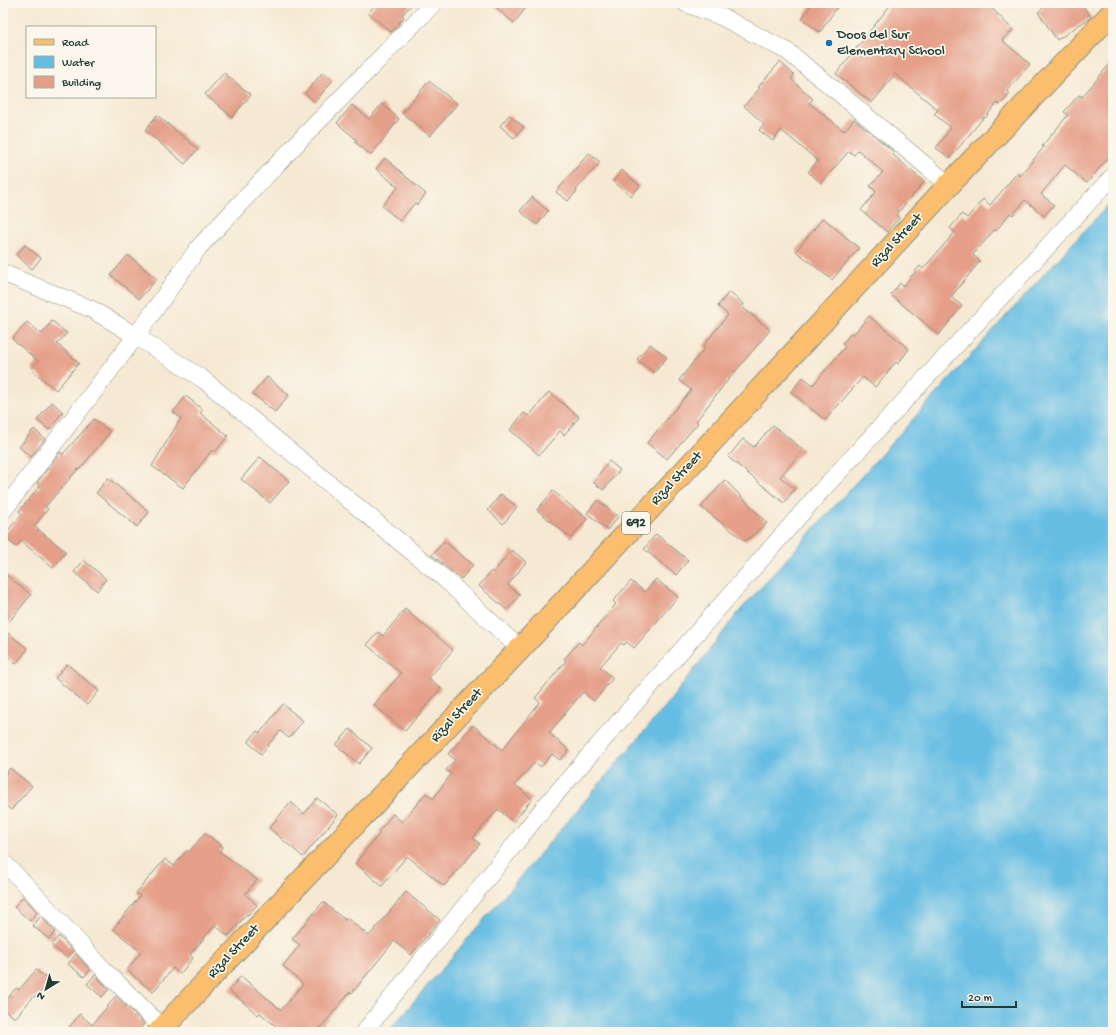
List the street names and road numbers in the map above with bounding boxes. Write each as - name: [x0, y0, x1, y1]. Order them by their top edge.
- street label: Rizal Street: [868, 209, 927, 272]
- street label: Rizal Street: [648, 447, 707, 510]
- road number: 692: [622, 512, 650, 534]
- street label: Rizal Street: [428, 684, 487, 747]
- street label: Rizal Street: [205, 920, 264, 983]

